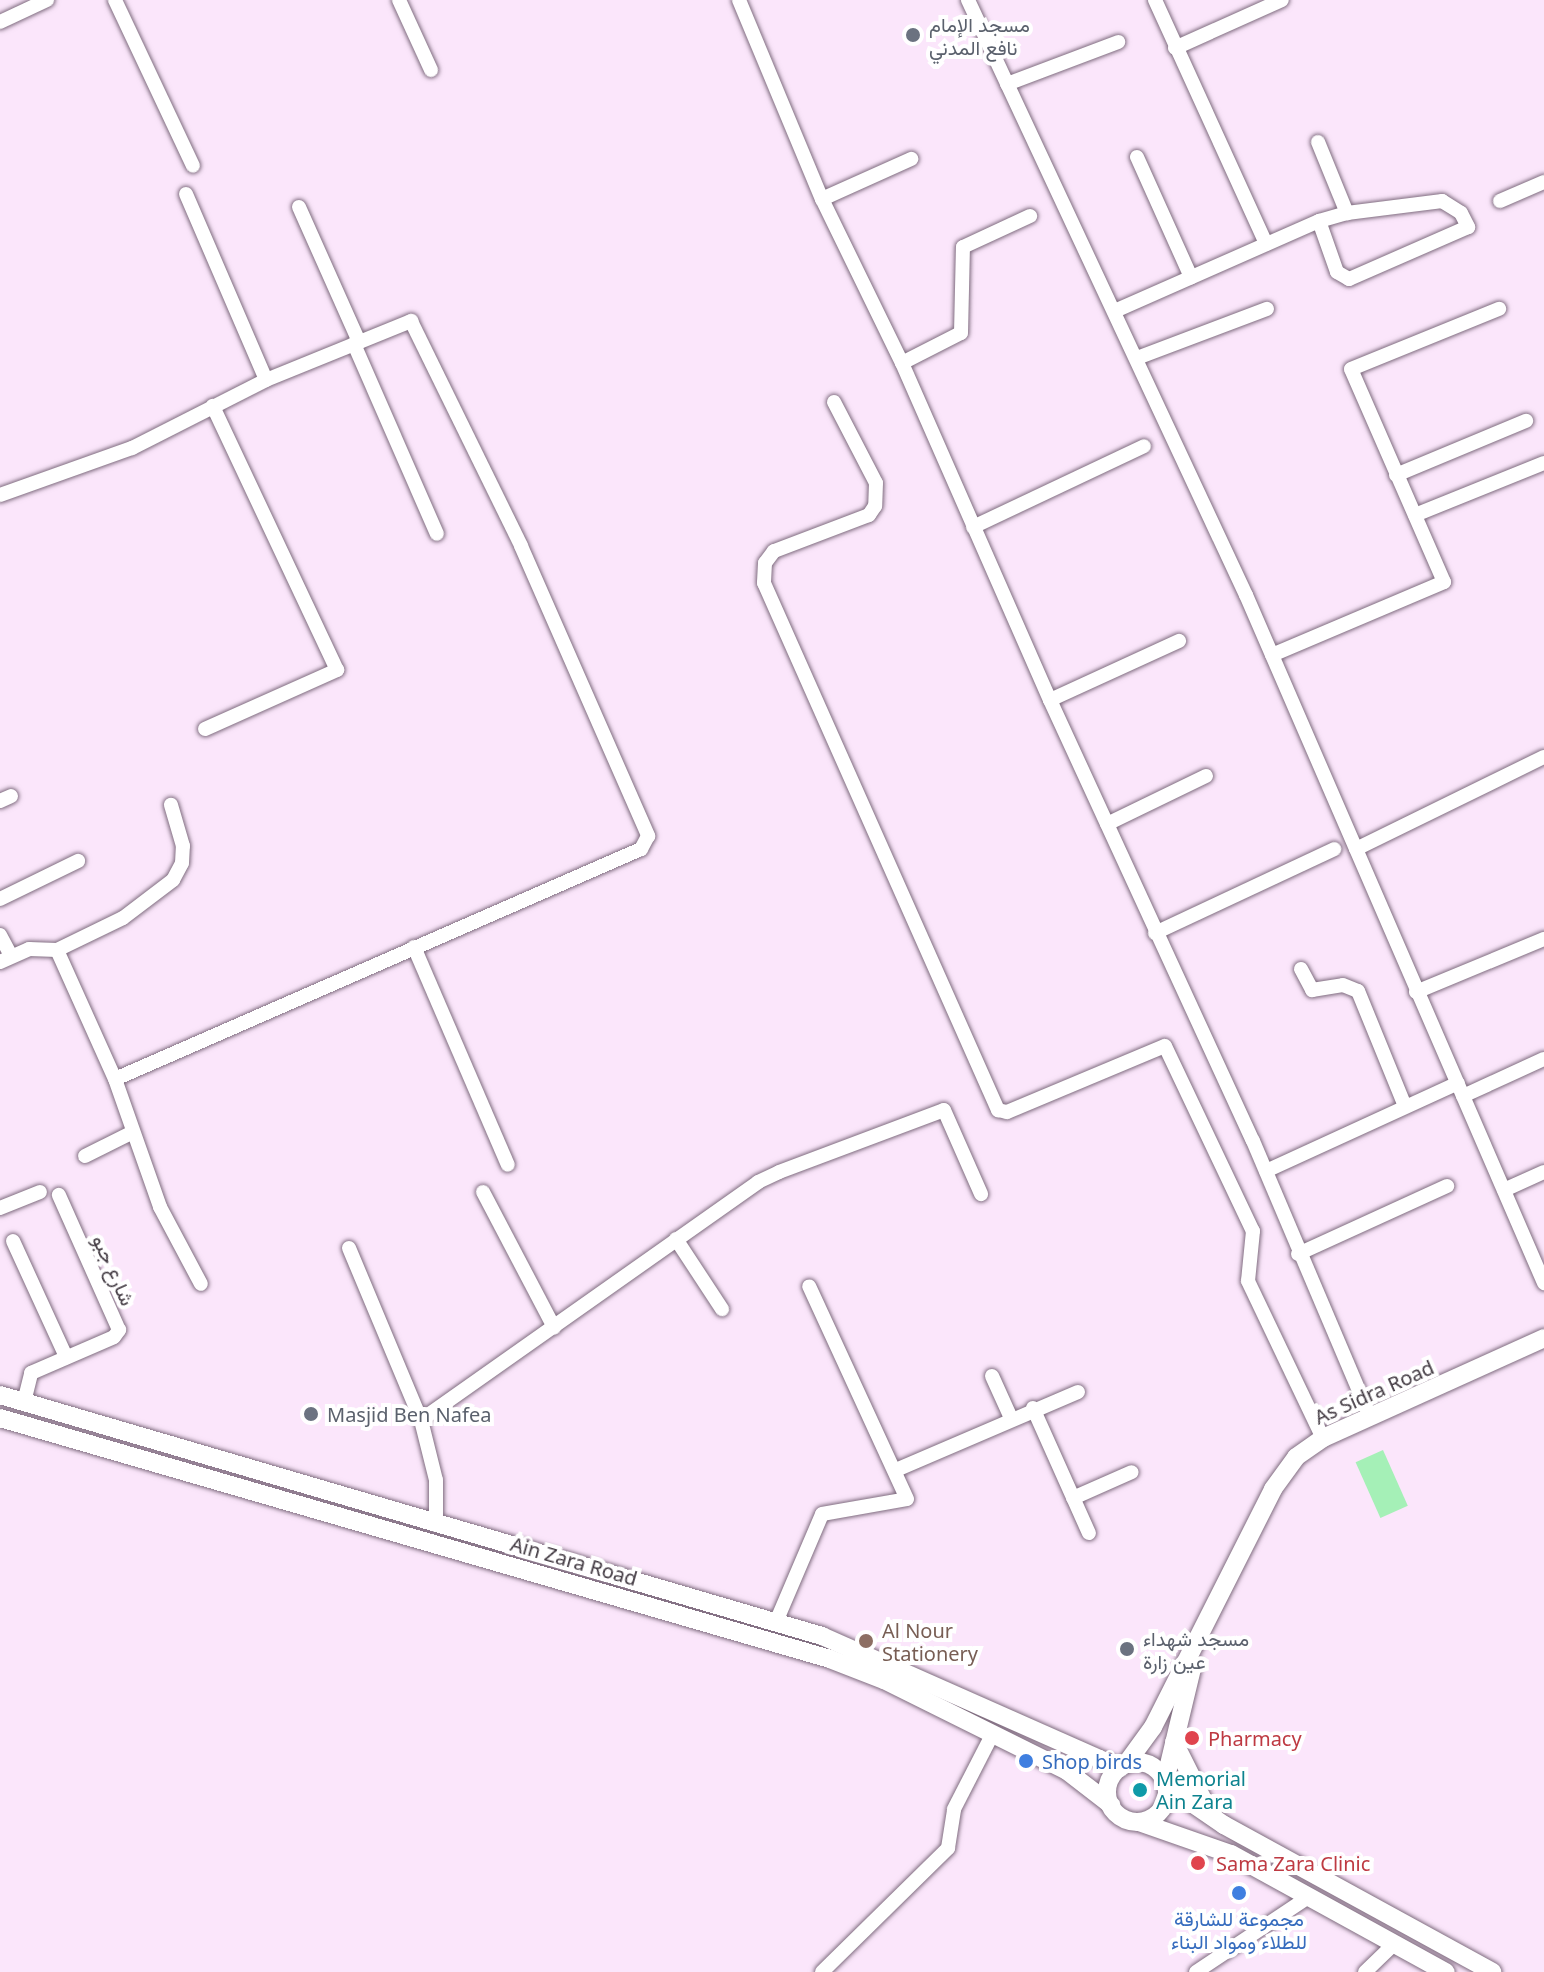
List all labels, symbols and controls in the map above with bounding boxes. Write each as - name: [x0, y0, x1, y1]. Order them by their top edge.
- place label: مسجد الإمام نافع المدني: [929, 12, 1030, 59]
- marker: مسجد الإمام نافع المدني: [904, 26, 922, 44]
- street label: شارع جبو: [88, 1231, 140, 1309]
- street label: As Sidra Road: [1310, 1355, 1438, 1429]
- place label: Masjid Ben Nafea: [327, 1402, 491, 1426]
- marker: Masjid Ben Nafea: [302, 1405, 320, 1423]
- street label: Ain Zara Road: [508, 1531, 640, 1591]
- place label: Al Nour Stationery: [882, 1618, 978, 1665]
- place label: مسجد شهداء عين زارة: [1143, 1626, 1249, 1673]
- marker: Al Nour Stationery: [857, 1632, 875, 1650]
- marker: مسجد شهداء عين زارة: [1118, 1640, 1136, 1658]
- place label: Pharmacy: [1208, 1726, 1302, 1750]
- marker: Pharmacy: [1183, 1729, 1201, 1747]
- place label: Shop birds: [1042, 1749, 1142, 1773]
- marker: Shop birds: [1017, 1752, 1035, 1770]
- place label: Memorial Ain Zara: [1156, 1766, 1246, 1813]
- marker: Memorial Ain Zara: [1131, 1781, 1149, 1799]
- place label: Sama Zara Clinic: [1216, 1851, 1370, 1875]
- marker: Sama Zara Clinic: [1187, 1852, 1209, 1874]
- marker: مجموعة للشارقة للطلاء ومواد البناء: [1230, 1884, 1248, 1902]
- place label: مجموعة للشارقة للطلاء ومواد البناء: [1171, 1906, 1307, 1953]

